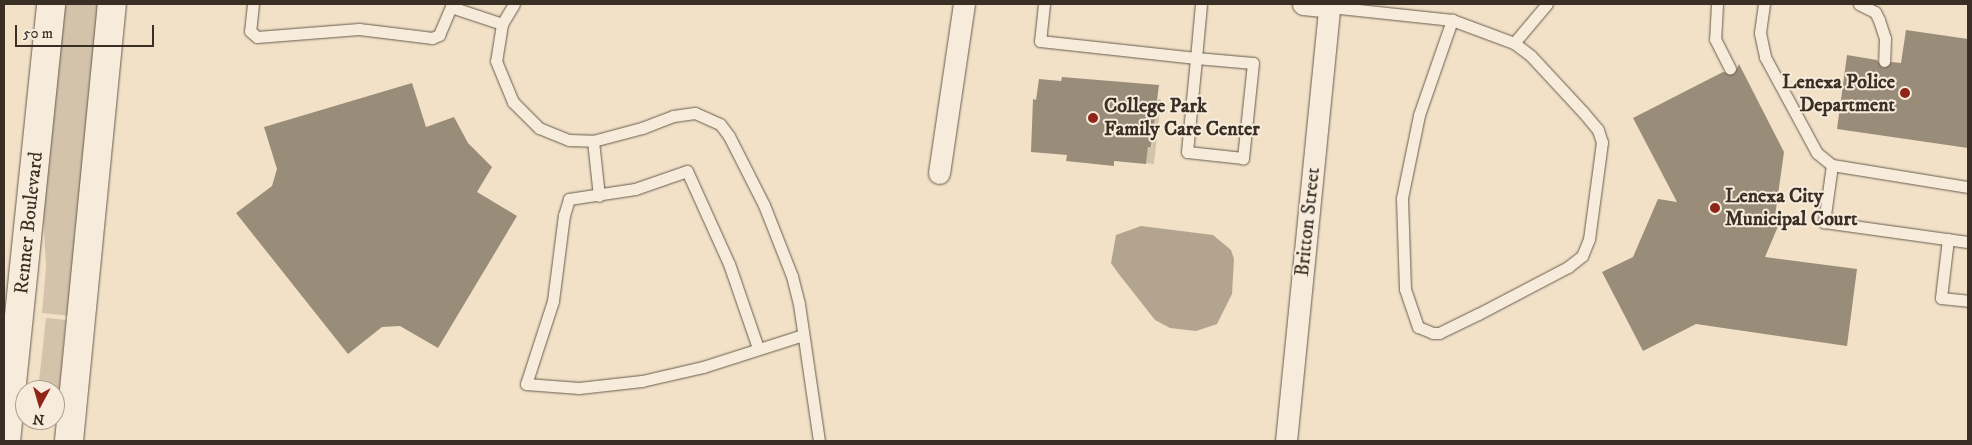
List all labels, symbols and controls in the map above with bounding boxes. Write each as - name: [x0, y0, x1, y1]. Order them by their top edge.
- scale bar: [18, 15, 156, 47]
- text: 50 m: [23, 24, 53, 43]
- place label: Lenexa Police Department: [1782, 70, 1895, 117]
- marker: Lenexa Police Department: [1899, 87, 1911, 99]
- place label: College Park Family Care Center: [1104, 94, 1260, 141]
- marker: College Park Family Care Center: [1086, 111, 1100, 125]
- street label: Renner Boulevard: [10, 151, 48, 295]
- street label: Britton Street: [1290, 166, 1326, 278]
- place label: Lenexa City Municipal Court: [1725, 185, 1857, 232]
- marker: Lenexa City Municipal Court: [1709, 202, 1721, 214]
- north arrow: [15, 380, 65, 430]
- text: N: [32, 409, 45, 428]

